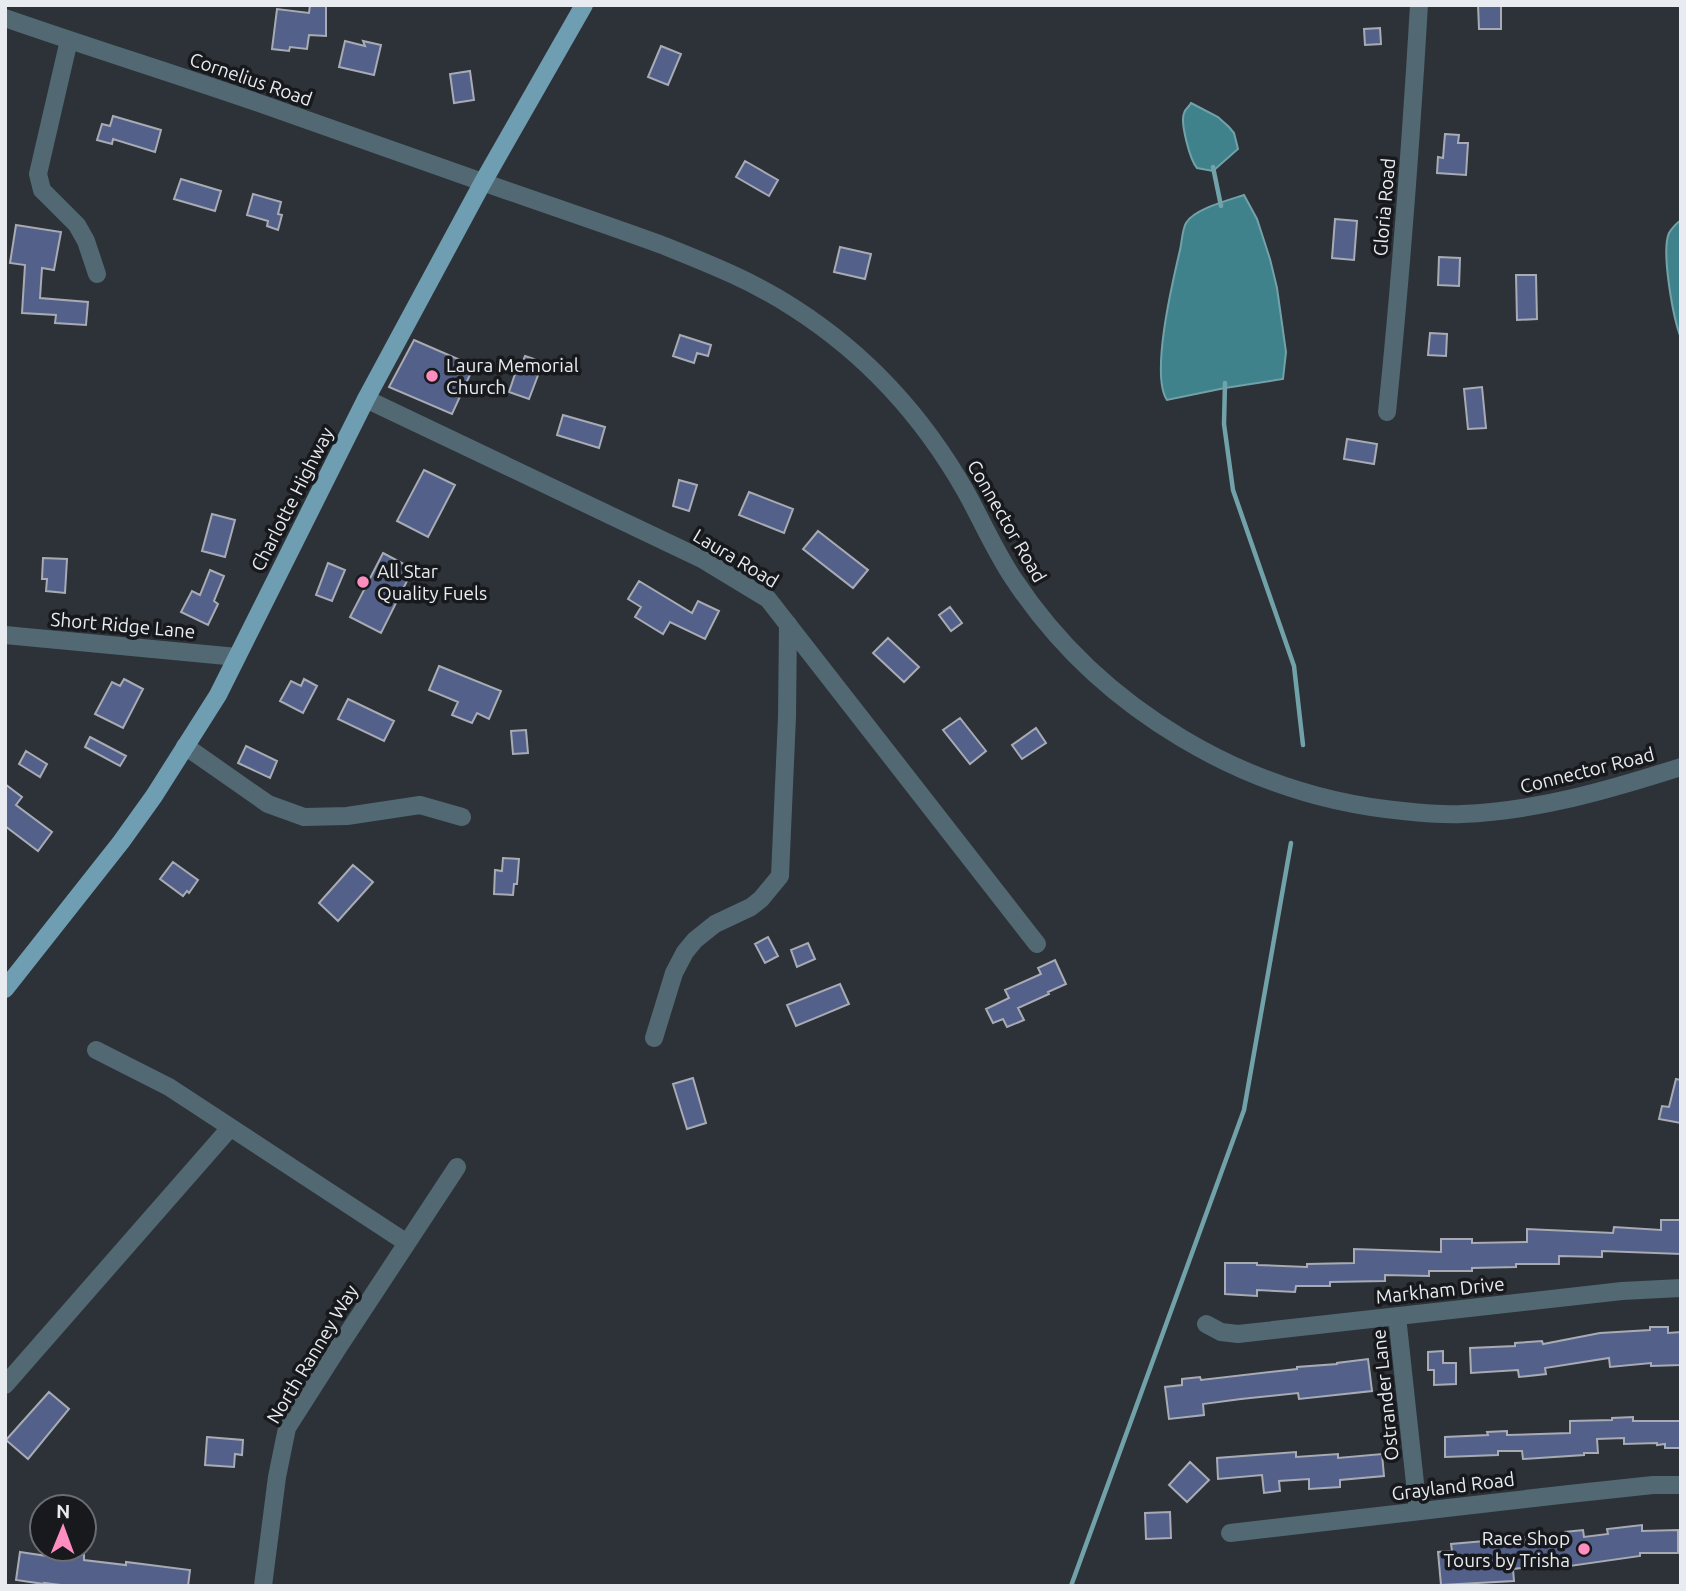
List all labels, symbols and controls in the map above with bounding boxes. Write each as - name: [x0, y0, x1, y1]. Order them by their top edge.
- street label: Cornelius Road: [187, 48, 315, 110]
- street label: Gloria Road: [1369, 157, 1399, 257]
- place label: Laura Memorial Church: [446, 354, 579, 398]
- marker: Laura Memorial Church: [424, 368, 440, 384]
- street label: Charlotte Highway: [246, 423, 338, 575]
- street label: Connector Road: [963, 456, 1051, 586]
- street label: Laura Road: [689, 524, 783, 592]
- place label: All Star Quality Fuels: [377, 560, 487, 604]
- marker: All Star Quality Fuels: [355, 574, 371, 590]
- street label: Short Ridge Lane: [50, 608, 196, 642]
- street label: Connector Road: [1518, 743, 1656, 797]
- street label: Markham Drive: [1375, 1272, 1505, 1308]
- street label: North Ranney Way: [262, 1281, 362, 1427]
- street label: Ostrander Lane: [1367, 1328, 1403, 1462]
- street label: Grayland Road: [1390, 1468, 1516, 1504]
- north arrow: [28, 1493, 98, 1563]
- text: N: [56, 1500, 71, 1522]
- place label: Race Shop Tours by Trisha: [1443, 1527, 1570, 1571]
- marker: Race Shop Tours by Trisha: [1576, 1541, 1592, 1557]

